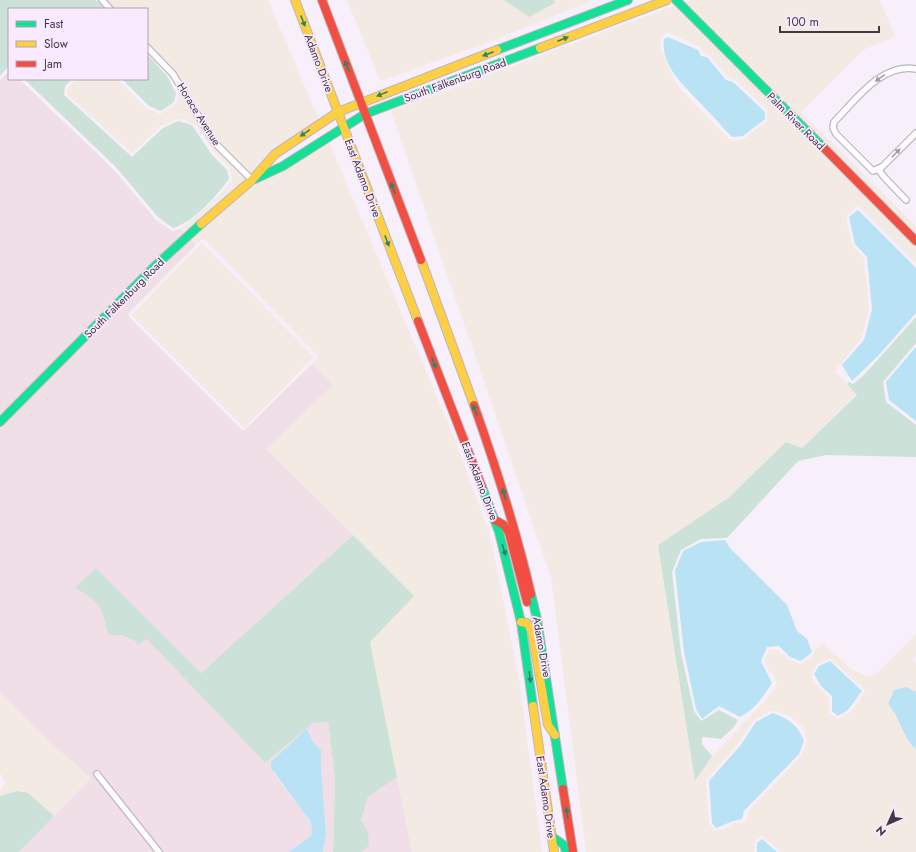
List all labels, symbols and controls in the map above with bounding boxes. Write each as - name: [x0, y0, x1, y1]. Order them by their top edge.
- legend: [8, 8, 148, 80]
- scale bar: [780, 8, 879, 34]
- text: 100 m: [786, 13, 819, 31]
- text: Fast: [44, 15, 63, 33]
- one-way arrow: [301, 15, 307, 27]
- street label: Adamo Drive: [301, 32, 338, 95]
- text: Slow: [44, 35, 69, 53]
- one-way arrow: [558, 36, 570, 42]
- one-way arrow: [482, 51, 494, 57]
- street label: South Falkenburg Road: [402, 54, 508, 106]
- text: Jam: [42, 55, 62, 73]
- one-way arrow: [343, 59, 349, 71]
- one-way arrow: [874, 74, 885, 82]
- street label: Horace Avenue: [173, 79, 225, 149]
- street label: Palm River Road: [764, 89, 828, 153]
- one-way arrow: [376, 92, 388, 98]
- one-way arrow: [300, 129, 310, 137]
- street label: East Adamo Drive: [341, 136, 385, 220]
- one-way arrow: [891, 148, 901, 158]
- one-way arrow: [390, 182, 396, 194]
- one-way arrow: [385, 236, 391, 248]
- street label: South Falkenburg Road: [80, 254, 168, 342]
- one-way arrow: [431, 357, 437, 369]
- one-way arrow: [472, 404, 478, 416]
- street label: East Adamo Drive: [458, 439, 502, 523]
- one-way arrow: [501, 488, 507, 500]
- one-way arrow: [501, 544, 507, 556]
- street label: Adamo Drive: [529, 615, 555, 679]
- one-way arrow: [526, 671, 533, 683]
- street label: East Adamo Drive: [532, 755, 560, 839]
- north arrow: [868, 804, 908, 844]
- one-way arrow: [564, 807, 570, 819]
- text: N: [872, 822, 890, 840]

